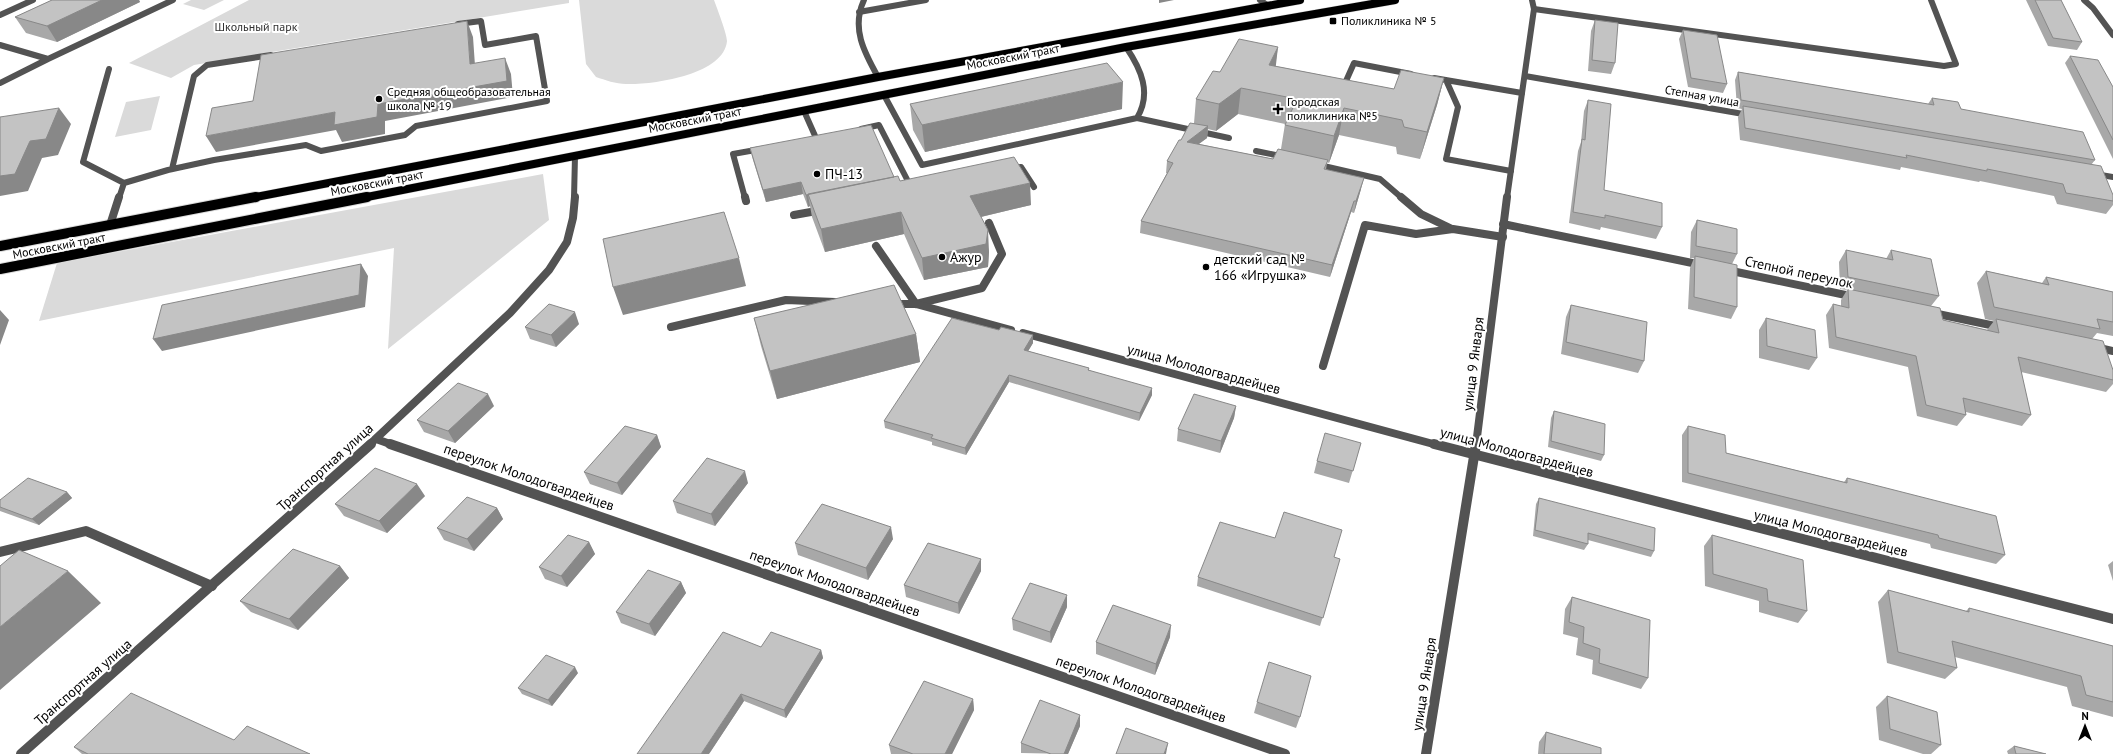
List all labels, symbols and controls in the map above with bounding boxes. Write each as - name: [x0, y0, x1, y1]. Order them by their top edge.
- place label: Поликлиника № 5: [1341, 13, 1437, 28]
- marker: Поликлиника № 5: [1328, 16, 1338, 26]
- park label: Школьный парк: [215, 19, 298, 34]
- street label: Московский тракт: [965, 40, 1061, 73]
- street label: Степная улица: [1664, 82, 1740, 109]
- place label: Средняя общеобразовательная школа № 19: [387, 84, 551, 113]
- marker: Средняя общеобразовательная школа № 19: [374, 94, 384, 104]
- place label: Городская поликлиника №5: [1287, 94, 1378, 123]
- street label: Московский тракт: [647, 103, 743, 136]
- marker: Городская поликлиника №5: [1272, 103, 1284, 115]
- place label: ПЧ-13: [825, 165, 863, 183]
- street label: Московский тракт: [329, 166, 425, 199]
- marker: ПЧ-13: [812, 169, 822, 179]
- street label: Московский тракт: [11, 229, 107, 262]
- place label: Ажур: [950, 248, 982, 266]
- place label: детский сад № 166 «Игрушка»: [1214, 250, 1307, 284]
- marker: Ажур: [937, 252, 947, 262]
- street label: Степной переулок: [1743, 252, 1855, 292]
- marker: детский сад № 166 «Игрушка»: [1201, 262, 1211, 272]
- street label: улица 9 Января: [1458, 316, 1488, 412]
- street label: улица Молодогвардейцев: [1125, 340, 1283, 398]
- street label: Транспортная улица: [273, 419, 377, 515]
- street label: улица Молодогвардейцев: [1438, 423, 1596, 481]
- street label: переулок Молодогвардейцев: [441, 439, 617, 515]
- street label: улица Молодогвардейцев: [1752, 505, 1910, 561]
- street label: переулок Молодогвардейцев: [747, 545, 923, 621]
- street label: Транспортная улица: [31, 635, 135, 729]
- street label: улица 9 Января: [1408, 636, 1440, 732]
- street label: переулок Молодогвардейцев: [1053, 651, 1229, 727]
- north arrow: [2065, 706, 2105, 746]
- text: N: [2081, 709, 2089, 723]

